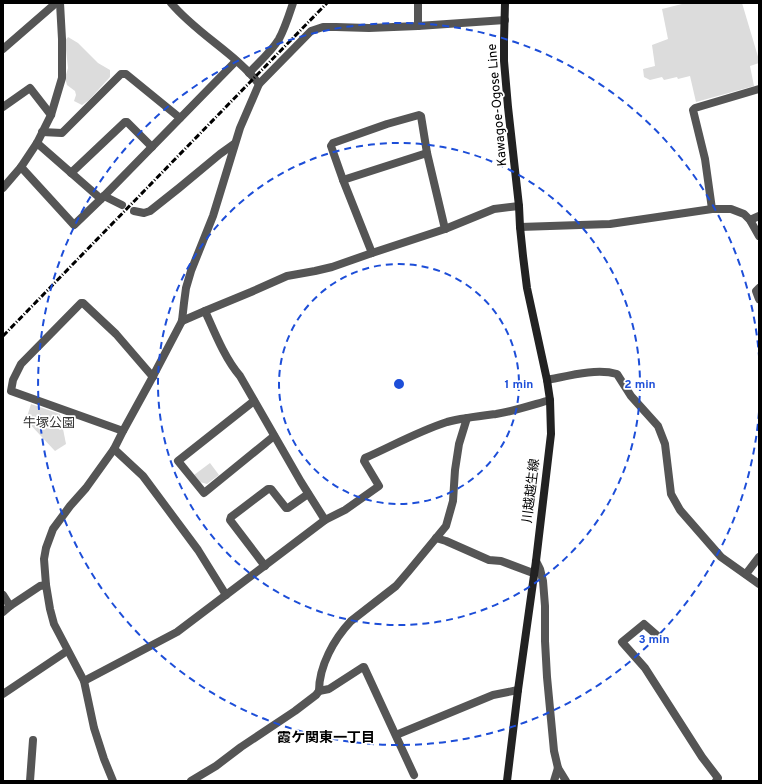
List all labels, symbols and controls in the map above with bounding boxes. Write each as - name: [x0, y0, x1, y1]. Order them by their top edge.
- street label: Kawagoe-Ogose Line: [485, 43, 511, 167]
- centre of rings: [392, 377, 406, 391]
- text: 1 min: [505, 377, 533, 393]
- text: 2 min: [624, 377, 656, 393]
- park label: 牛塚公園: [23, 416, 75, 432]
- street label: 川越越生線: [519, 458, 544, 524]
- text: 3 min: [638, 632, 670, 648]
- district label: 霞ケ関東一丁目: [277, 730, 375, 747]

